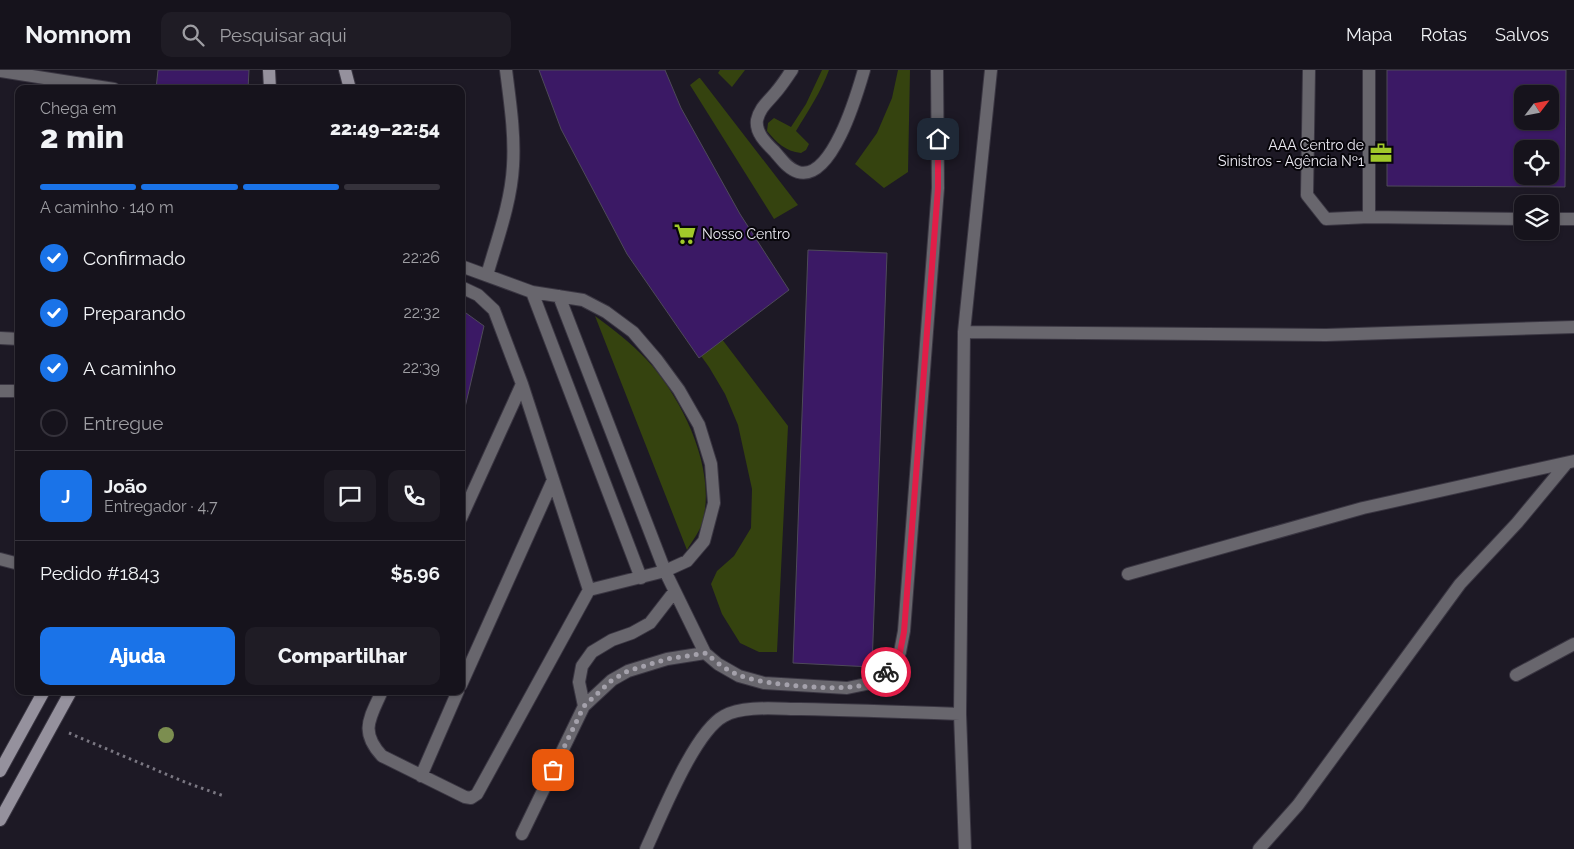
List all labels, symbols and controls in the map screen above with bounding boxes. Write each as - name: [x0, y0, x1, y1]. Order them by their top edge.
- search box: [161, 12, 511, 57]
- text: Nomnom: [25, 20, 131, 49]
- icon: search: [179, 21, 207, 49]
- text: Pesquisar aqui: [219, 24, 347, 46]
- text: Mapa: [1346, 24, 1392, 45]
- text: Rotas: [1420, 24, 1467, 45]
- text: Salvos: [1495, 24, 1549, 45]
- north arrow: [1514, 85, 1559, 130]
- map controls: [1514, 85, 1559, 240]
- text: Chega em: [40, 99, 116, 118]
- text: 22:49–22:54: [330, 117, 440, 139]
- text: 2 min: [40, 118, 124, 155]
- pin: [917, 118, 959, 160]
- icon: home: [924, 125, 952, 153]
- place label: AAA Centro de Sinistros - Agência Nº1: [1218, 137, 1364, 169]
- office icon: AAA Centro de Sinistros - Agência Nº1: [1368, 140, 1394, 166]
- button: locate: [1514, 140, 1559, 185]
- button: layers: [1514, 195, 1559, 240]
- text: A caminho · 140 m: [40, 198, 174, 217]
- supermarket icon: Nosso Centro: [672, 221, 698, 247]
- place label: Nosso Centro: [702, 226, 790, 242]
- icon: check: [40, 244, 68, 272]
- text: Confirmado: [83, 247, 186, 269]
- text: 22:26: [402, 248, 440, 267]
- icon: check: [40, 299, 68, 327]
- text: Preparando: [83, 302, 186, 324]
- text: 22:32: [403, 303, 440, 322]
- icon: check: [40, 354, 68, 382]
- text: A caminho: [83, 357, 176, 379]
- text: 22:39: [402, 358, 440, 377]
- text: Entregue: [83, 412, 164, 434]
- button: chat: [324, 470, 376, 522]
- button: phone: [388, 470, 440, 522]
- text: João: [104, 475, 147, 497]
- text: J: [61, 485, 71, 507]
- text: Entregador · 4.7: [104, 497, 217, 516]
- text: Pedido #1843: [40, 562, 160, 584]
- text: $5.96: [390, 562, 440, 584]
- button: Ajuda: [40, 627, 235, 685]
- button: Compartilhar: [245, 627, 440, 685]
- courier: [861, 647, 911, 697]
- icon: bike: [872, 658, 900, 686]
- pin: [532, 749, 574, 791]
- icon: bag: [539, 756, 567, 784]

